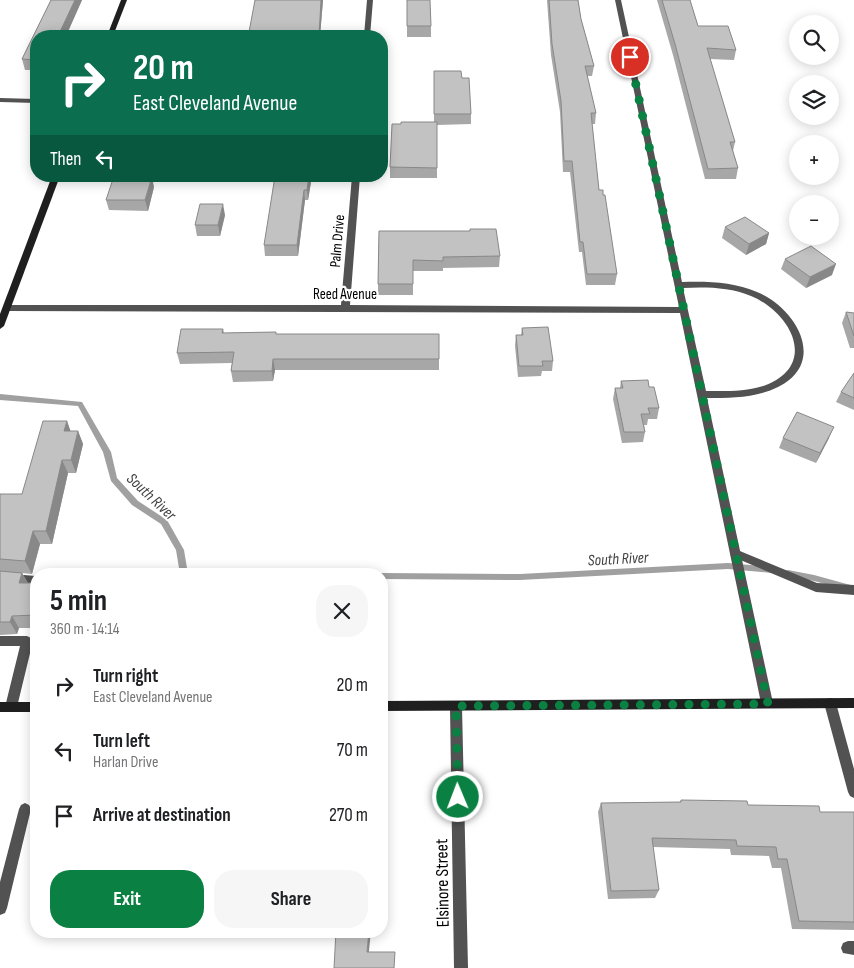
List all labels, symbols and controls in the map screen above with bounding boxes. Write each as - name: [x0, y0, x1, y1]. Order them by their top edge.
- map controls: [789, 15, 839, 245]
- button: search: [789, 15, 839, 65]
- pin: [609, 36, 651, 78]
- icon: arrive: [616, 43, 644, 71]
- text: 20 m: [133, 47, 194, 90]
- icon: right: [50, 50, 115, 115]
- button: layers: [789, 75, 839, 125]
- text: East Cleveland Avenue: [133, 90, 297, 117]
- button: +: [789, 135, 839, 185]
- icon: left: [91, 145, 119, 173]
- text: Then: [50, 148, 81, 171]
- button: −: [789, 195, 839, 245]
- street label: Palm Drive: [326, 214, 349, 268]
- street label: Reed Avenue: [313, 285, 377, 304]
- water label: South River: [122, 470, 180, 525]
- water label: South River: [587, 548, 649, 571]
- text: 5 min: [50, 583, 107, 619]
- button: close: [316, 585, 368, 637]
- text: 360 m · 14:14: [50, 620, 120, 639]
- text: Turn right: [93, 665, 158, 688]
- icon: right: [50, 672, 78, 700]
- text: 20 m: [336, 674, 368, 697]
- text: East Cleveland Avenue: [93, 688, 213, 707]
- text: Turn left: [93, 730, 150, 753]
- icon: left: [50, 737, 78, 765]
- text: 70 m: [337, 739, 368, 762]
- text: Harlan Drive: [93, 753, 158, 772]
- position arrow: [431, 770, 483, 822]
- icon: arrive: [50, 802, 78, 830]
- text: Arrive at destination: [93, 804, 231, 827]
- text: 270 m: [329, 804, 368, 827]
- street label: Elsinore Street: [431, 838, 454, 928]
- button: Exit: [50, 870, 204, 928]
- button: Share: [214, 870, 368, 928]

